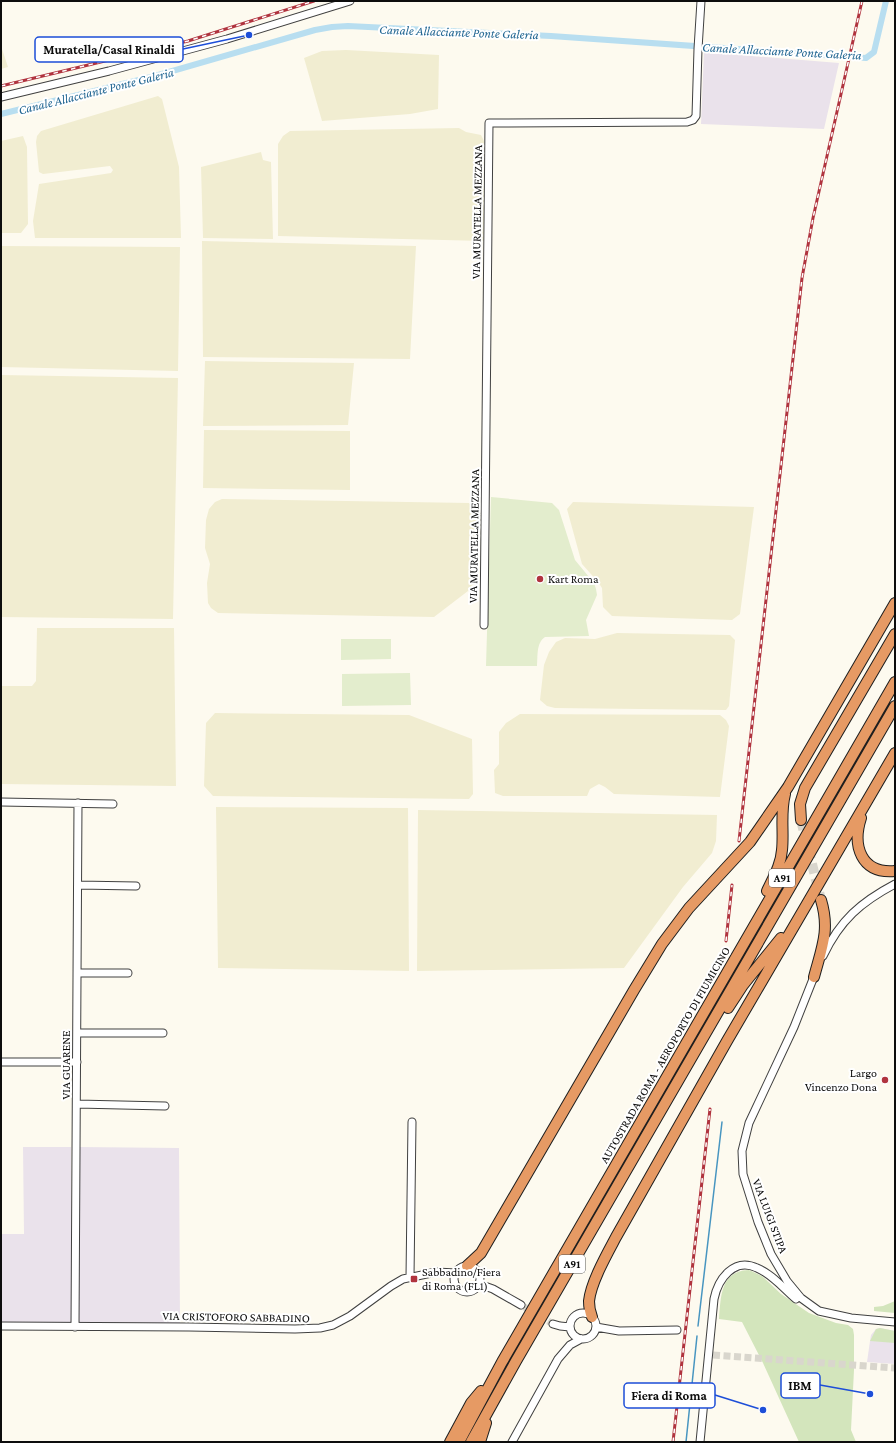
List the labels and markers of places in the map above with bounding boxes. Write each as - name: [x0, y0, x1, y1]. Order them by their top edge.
- callout: Muratella/Casal Rinaldi: [35, 37, 183, 62]
- place label: Kart Roma: [548, 572, 599, 586]
- marker: Kart Roma: [535, 574, 545, 584]
- place label: Largo Vincenzo Dona: [805, 1066, 877, 1094]
- marker: Largo Vincenzo Dona: [880, 1075, 890, 1085]
- place label: Sabbadino/Fiera di Roma (FL1): [422, 1265, 501, 1293]
- marker: Sabbadino/Fiera di Roma (FL1): [409, 1274, 419, 1284]
- callout: IBM: [781, 1373, 820, 1398]
- callout: Fiera di Roma: [624, 1383, 715, 1408]

